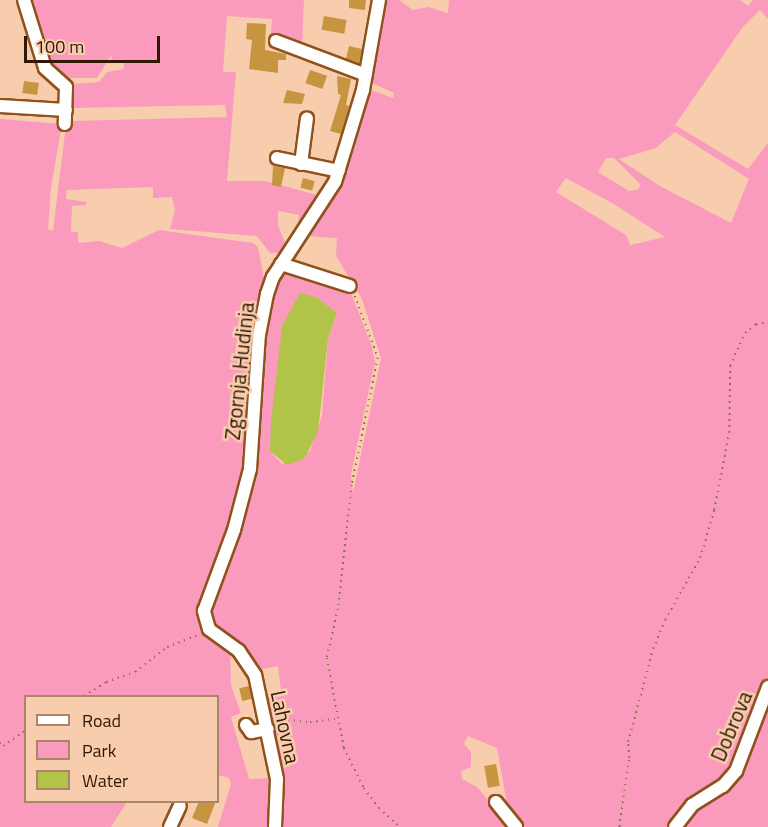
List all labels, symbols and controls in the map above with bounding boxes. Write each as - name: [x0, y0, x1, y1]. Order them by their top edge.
- scale bar: [27, 24, 164, 62]
- text: 100 m: [35, 33, 84, 60]
- street label: Zgornja Hudinja: [219, 301, 259, 441]
- street label: Dobrova: [705, 687, 757, 765]
- street label: Lahovna: [266, 688, 306, 766]
- legend: [24, 695, 219, 803]
- text: Road: [82, 707, 121, 734]
- text: Park: [82, 737, 116, 764]
- text: Water: [82, 767, 128, 794]

